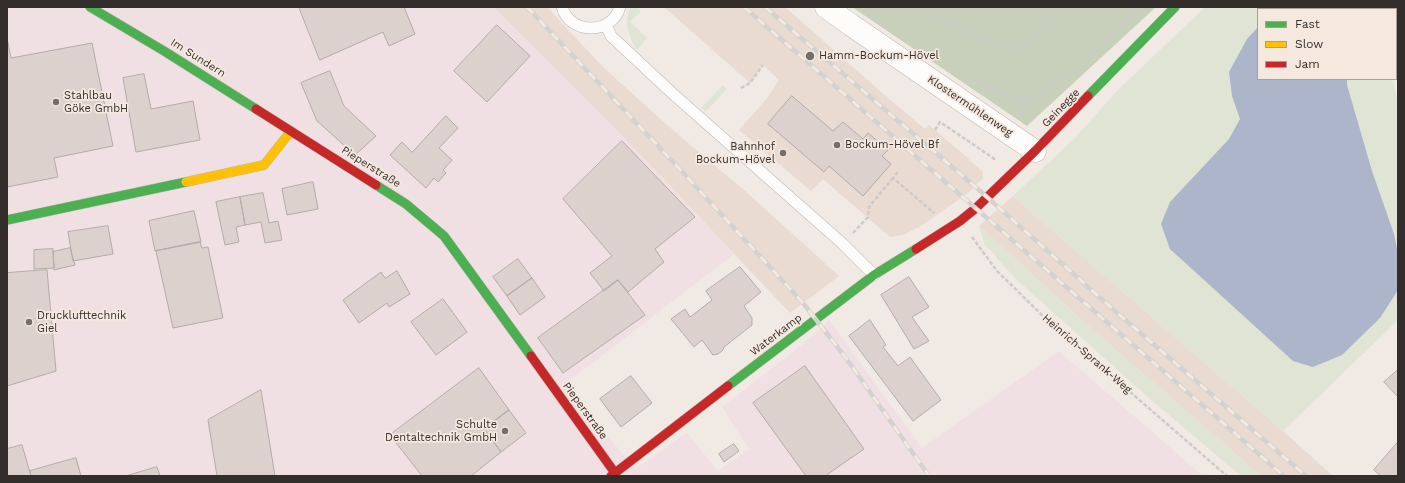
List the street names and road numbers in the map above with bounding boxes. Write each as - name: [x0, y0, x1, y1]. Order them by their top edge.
- street label: Im Sundern: [168, 36, 228, 80]
- street label: Klostermühlenweg: [925, 73, 1015, 139]
- street label: Geinegge: [1039, 86, 1083, 130]
- street label: Pieperstraße: [339, 143, 403, 191]
- street label: Waterkamp: [748, 311, 804, 359]
- street label: Heinrich-Sprank-Weg: [1040, 312, 1134, 396]
- street label: Pieperstraße: [560, 380, 610, 442]

